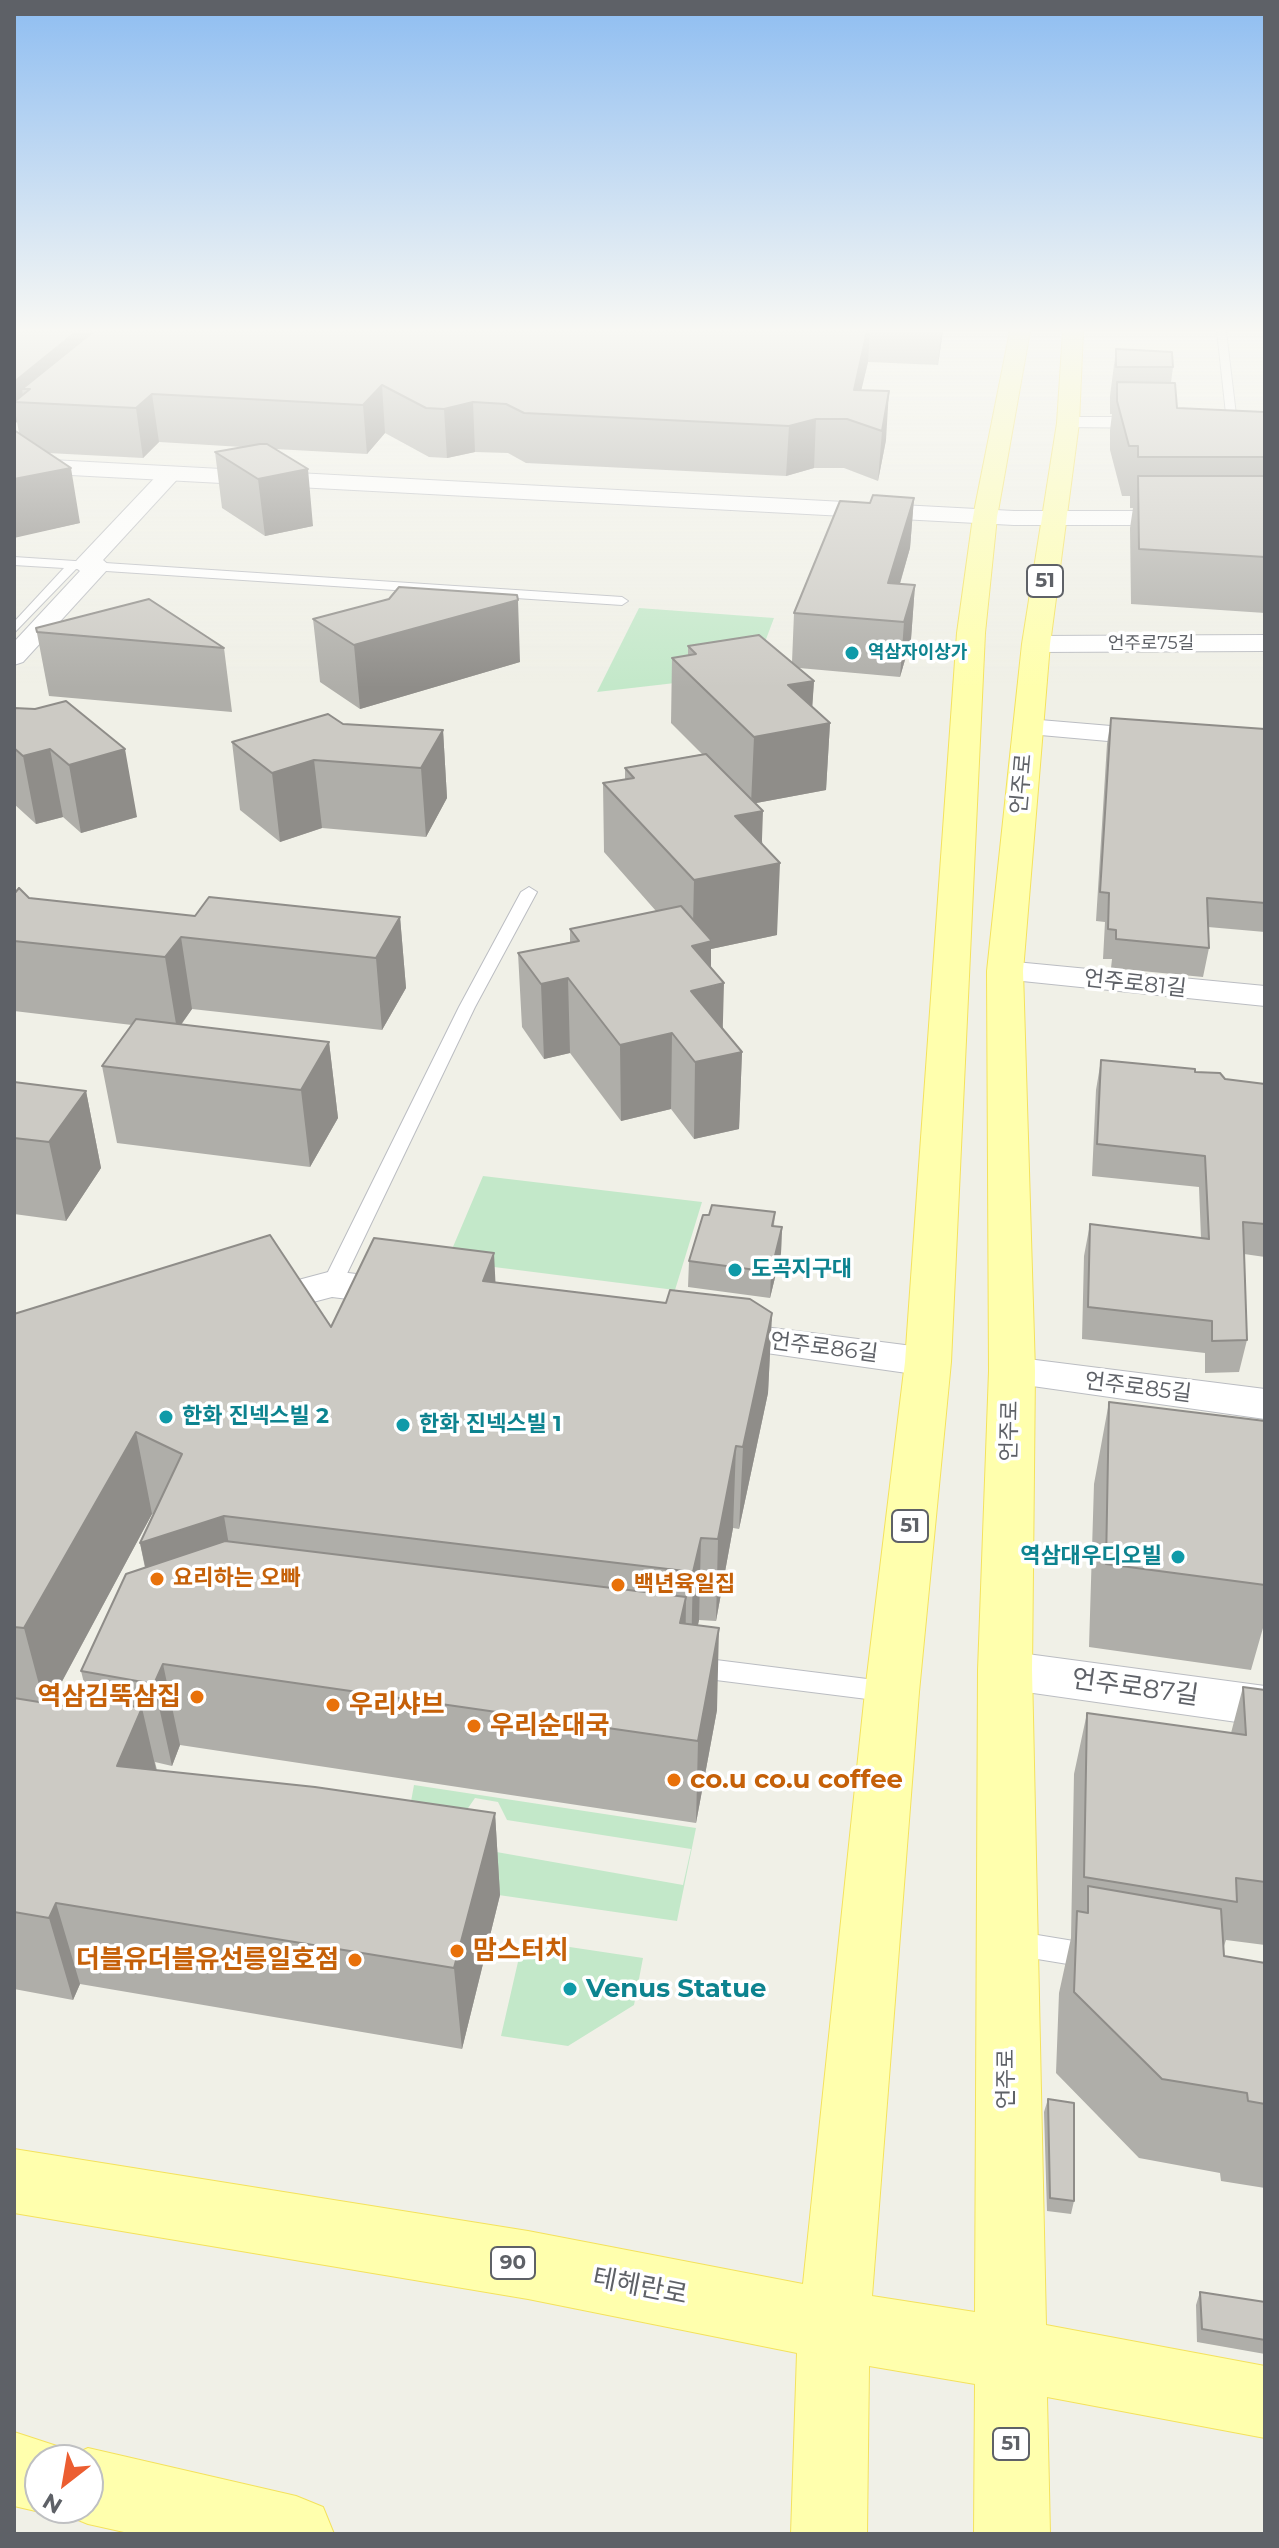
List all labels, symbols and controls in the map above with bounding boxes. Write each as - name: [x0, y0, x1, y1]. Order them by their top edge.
- road number: 51: [1027, 565, 1063, 597]
- street label: 언주로75길: [1108, 633, 1194, 655]
- place label: 역삼자이상가: [868, 642, 967, 664]
- marker: 역삼자이상가: [843, 644, 861, 662]
- street label: 언주로: [1006, 753, 1038, 815]
- street label: 언주로81길: [1082, 965, 1188, 1003]
- place label: 도곡지구대: [751, 1257, 852, 1283]
- marker: 도곡지구대: [726, 1261, 744, 1279]
- street label: 언주로86길: [769, 1328, 879, 1368]
- street label: 언주로85길: [1083, 1368, 1193, 1408]
- street label: 언주로: [996, 1400, 1024, 1462]
- place label: 한화 진넥스빌 2: [182, 1404, 329, 1430]
- marker: 한화 진넥스빌 2: [157, 1408, 175, 1426]
- place label: 한화 진넥스빌 1: [419, 1412, 562, 1438]
- marker: 한화 진넥스빌 1: [394, 1416, 412, 1434]
- road number: 51: [892, 1510, 928, 1542]
- place label: 역삼대우디오빌: [1020, 1544, 1162, 1570]
- marker: 역삼대우디오빌: [1169, 1548, 1187, 1566]
- place label: 요리하는 오빠: [173, 1566, 301, 1592]
- marker: 요리하는 오빠: [148, 1570, 166, 1588]
- place label: 백년육일집: [634, 1572, 735, 1598]
- marker: 백년육일집: [609, 1576, 627, 1594]
- street label: 언주로87길: [1070, 1664, 1200, 1712]
- place label: 역삼김뚝삼집: [37, 1681, 181, 1713]
- marker: 역삼김뚝삼집: [188, 1688, 206, 1706]
- place label: 우리샤브: [349, 1689, 445, 1721]
- marker: 우리샤브: [324, 1696, 342, 1714]
- place label: 우리순대국: [490, 1710, 610, 1742]
- marker: 우리순대국: [465, 1717, 483, 1735]
- place label: co.u co.u coffee: [690, 1764, 903, 1796]
- marker: co.u co.u coffee: [665, 1771, 683, 1789]
- place label: 맘스터치: [473, 1935, 569, 1967]
- marker: 맘스터치: [448, 1942, 466, 1960]
- place label: 더블유더블유선릉일호점: [76, 1944, 339, 1976]
- marker: 더블유더블유선릉일호점: [346, 1951, 364, 1969]
- place label: Venus Statue: [586, 1973, 766, 2005]
- marker: Venus Statue: [561, 1980, 579, 1998]
- street label: 언주로: [994, 2049, 1020, 2109]
- road number: 90: [491, 2247, 535, 2279]
- street label: 테헤란로: [590, 2263, 690, 2311]
- road number: 51: [993, 2428, 1029, 2460]
- north arrow: [24, 2444, 104, 2524]
- text: N: [38, 2487, 67, 2519]

